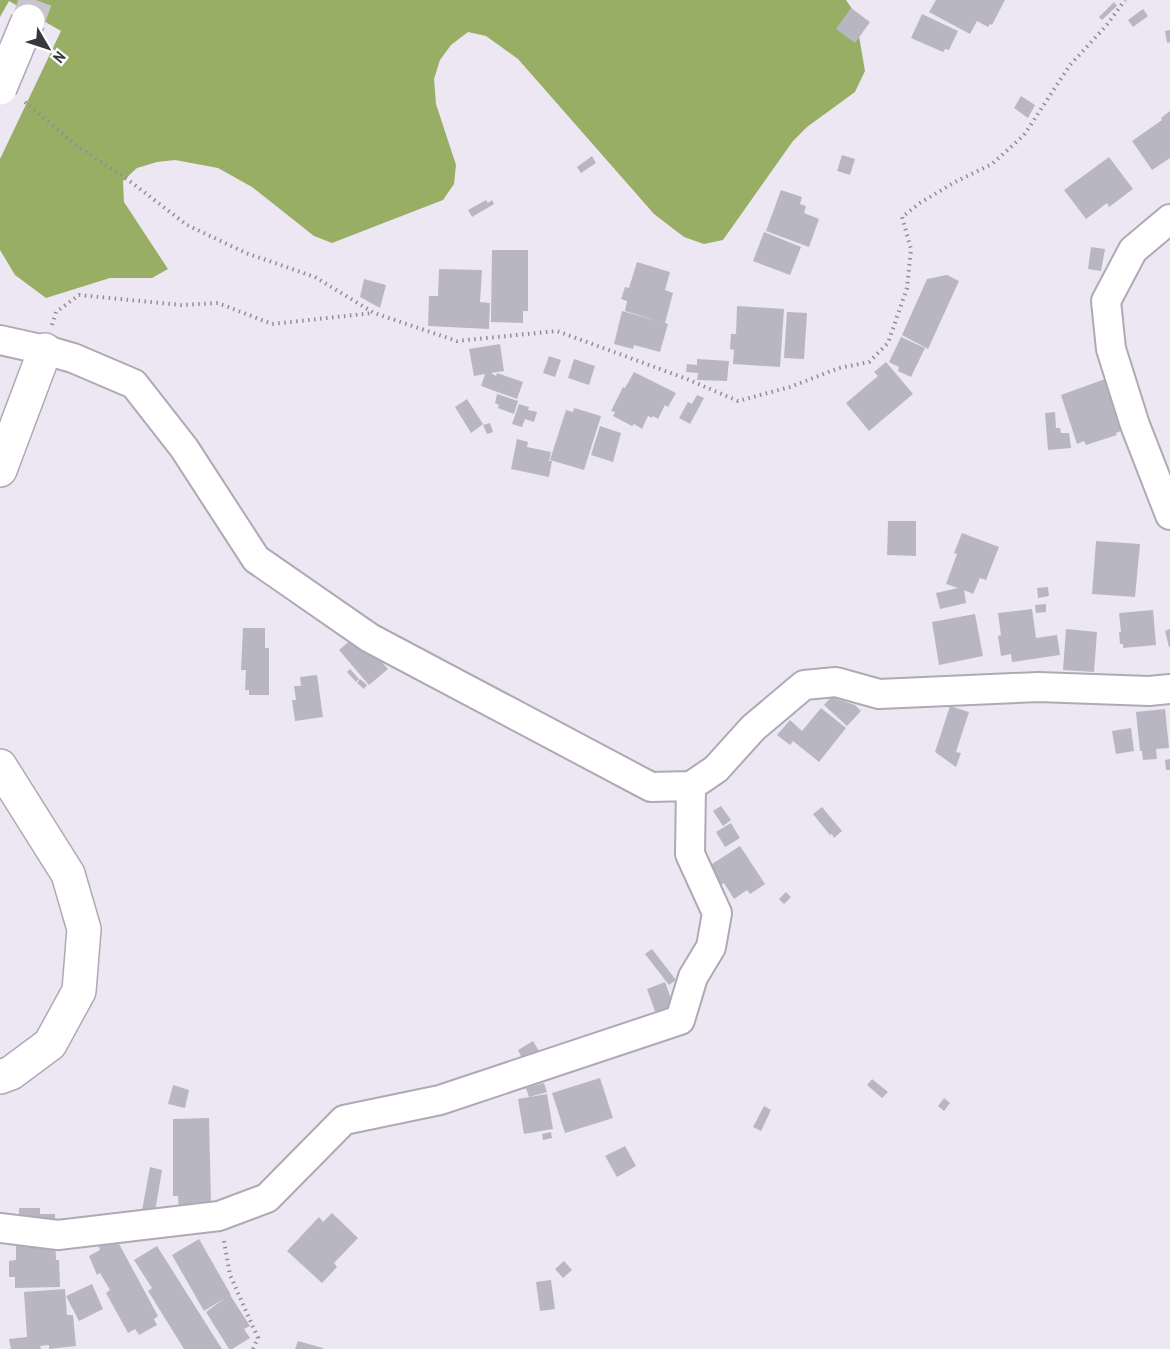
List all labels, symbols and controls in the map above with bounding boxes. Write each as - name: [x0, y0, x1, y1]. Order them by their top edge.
- north arrow: [18, 18, 78, 78]
- text: N: [48, 47, 71, 68]

